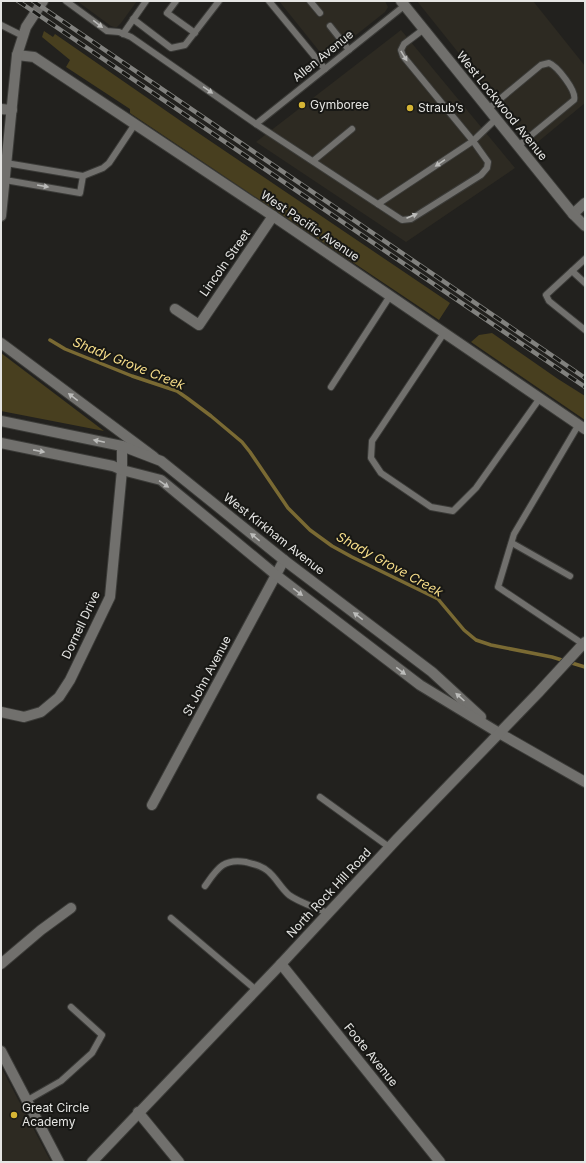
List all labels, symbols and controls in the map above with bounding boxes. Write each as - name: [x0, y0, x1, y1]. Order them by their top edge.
- one-way arrow: [92, 20, 103, 29]
- street label: Allen Avenue: [289, 27, 356, 85]
- street label: West Lockwood Avenue: [454, 48, 551, 163]
- one-way arrow: [401, 50, 408, 62]
- one-way arrow: [202, 86, 213, 94]
- place label: Gymboree: [310, 97, 369, 112]
- marker: Gymboree: [297, 100, 307, 110]
- place label: Straub’s: [418, 100, 464, 115]
- marker: Straub’s: [405, 103, 415, 113]
- one-way arrow: [435, 159, 446, 166]
- one-way arrow: [37, 184, 49, 190]
- street label: West Pacific Avenue: [258, 187, 362, 264]
- one-way arrow: [406, 213, 418, 220]
- street label: Lincoln Street: [196, 226, 253, 299]
- water label: Shady Grove Creek: [71, 333, 188, 393]
- one-way arrow: [68, 393, 78, 401]
- one-way arrow: [93, 438, 105, 444]
- one-way arrow: [33, 448, 45, 454]
- one-way arrow: [159, 480, 169, 488]
- street label: West Kirkham Avenue: [221, 489, 328, 578]
- water label: Shady Grove Creek: [334, 528, 447, 600]
- one-way arrow: [250, 532, 261, 541]
- one-way arrow: [292, 587, 303, 596]
- street label: Dornell Drive: [58, 588, 103, 661]
- one-way arrow: [353, 612, 364, 620]
- street label: St John Avenue: [179, 633, 234, 718]
- one-way arrow: [396, 666, 407, 675]
- one-way arrow: [455, 693, 464, 702]
- street label: North Rock Hill Road: [283, 845, 374, 941]
- street label: Foote Avenue: [341, 1020, 402, 1089]
- place label: Great Circle Academy: [22, 1100, 89, 1129]
- marker: Great Circle Academy: [9, 1110, 19, 1120]

